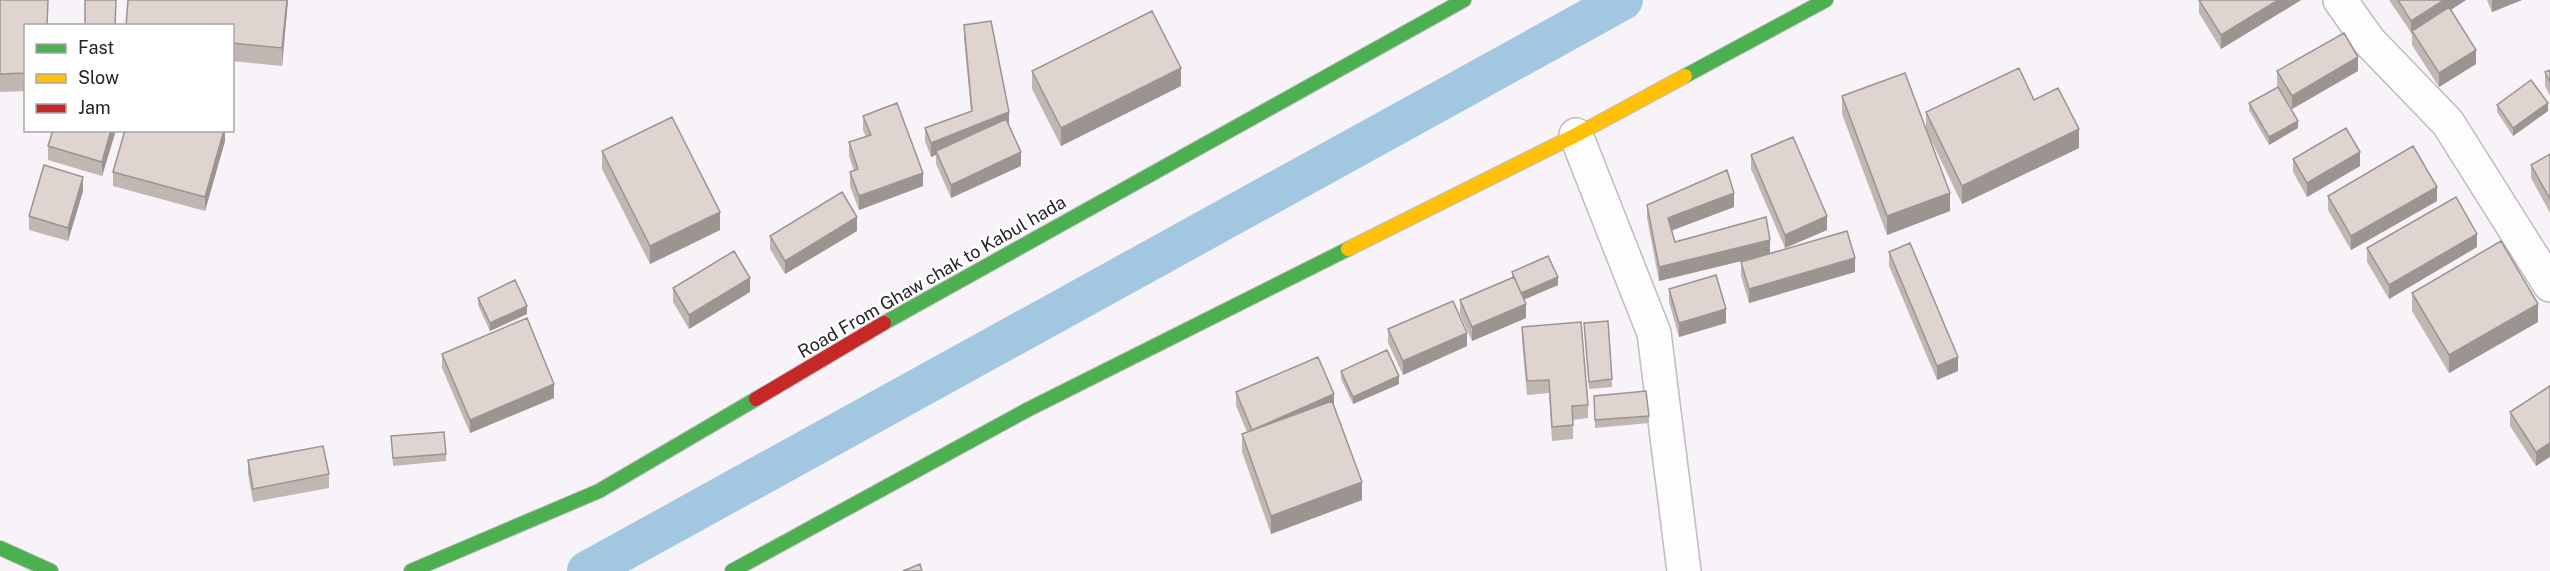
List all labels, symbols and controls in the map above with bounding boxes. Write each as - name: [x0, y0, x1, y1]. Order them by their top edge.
- legend: [24, 24, 234, 132]
- text: Fast: [78, 37, 114, 58]
- text: Slow: [78, 67, 119, 88]
- text: Jam: [78, 97, 111, 118]
- street label: Road From Ghaw chak to Kabul hada: [794, 191, 1069, 362]

